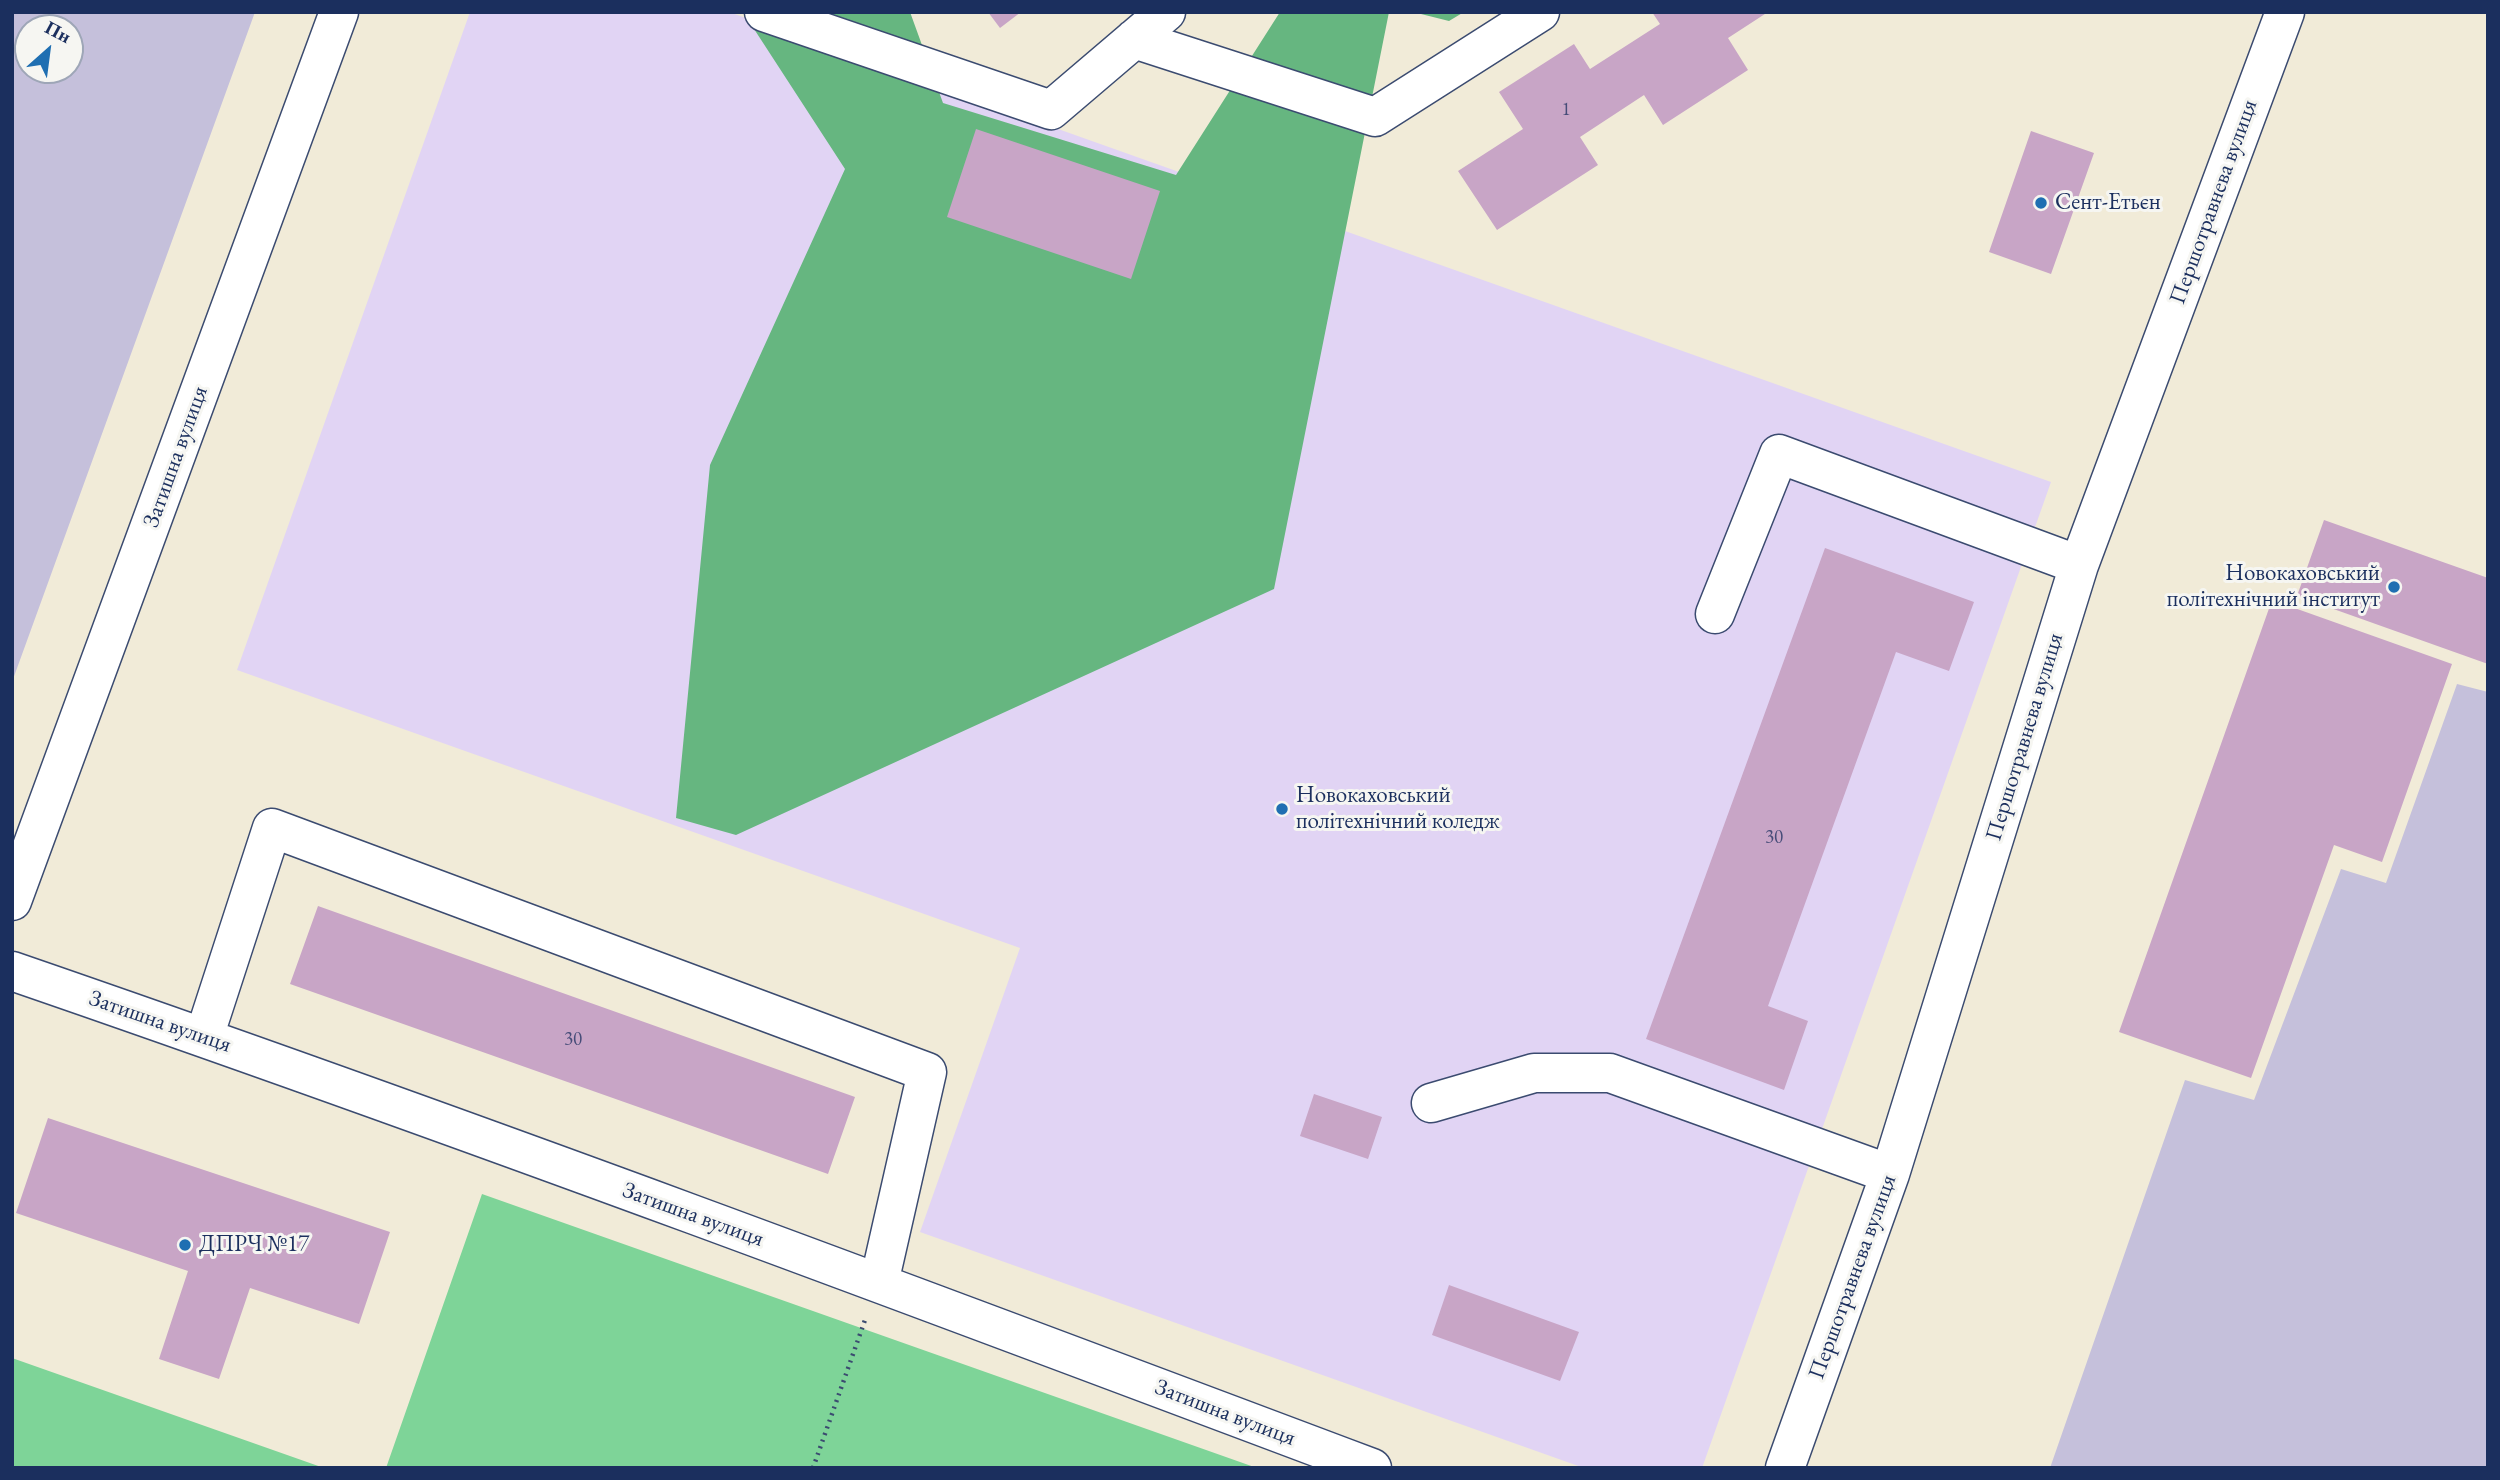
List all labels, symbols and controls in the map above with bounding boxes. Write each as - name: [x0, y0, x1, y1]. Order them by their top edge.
- north arrow: [14, 14, 84, 84]
- text: Пн: [41, 15, 76, 49]
- street label: Першотравнева вулиця: [2164, 96, 2264, 308]
- house number: 1: [1561, 99, 1571, 121]
- place label: Сент-Етьєн: [2055, 189, 2161, 217]
- marker: Сент-Етьєн: [2033, 195, 2049, 211]
- street label: Затишна вулиця: [138, 383, 214, 531]
- place label: Новокаховський політехнічний інститут: [2167, 560, 2380, 614]
- marker: Новокаховський політехнічний інститут: [2386, 579, 2402, 595]
- street label: Першотравнева вулиця: [1980, 630, 2070, 844]
- place label: Новокаховський політехнічний коледж: [1296, 782, 1500, 836]
- marker: Новокаховський політехнічний коледж: [1274, 801, 1290, 817]
- house number: 30: [1765, 827, 1783, 849]
- street label: Затишна вулиця: [85, 985, 235, 1059]
- house number: 30: [564, 1029, 582, 1051]
- street label: Першотравнева вулиця: [1803, 1171, 1903, 1383]
- street label: Затишна вулиця: [619, 1177, 767, 1253]
- place label: ДПРЧ №17: [199, 1231, 309, 1259]
- marker: ДПРЧ №17: [177, 1237, 193, 1253]
- street label: Затишна вулиця: [1151, 1374, 1299, 1452]

